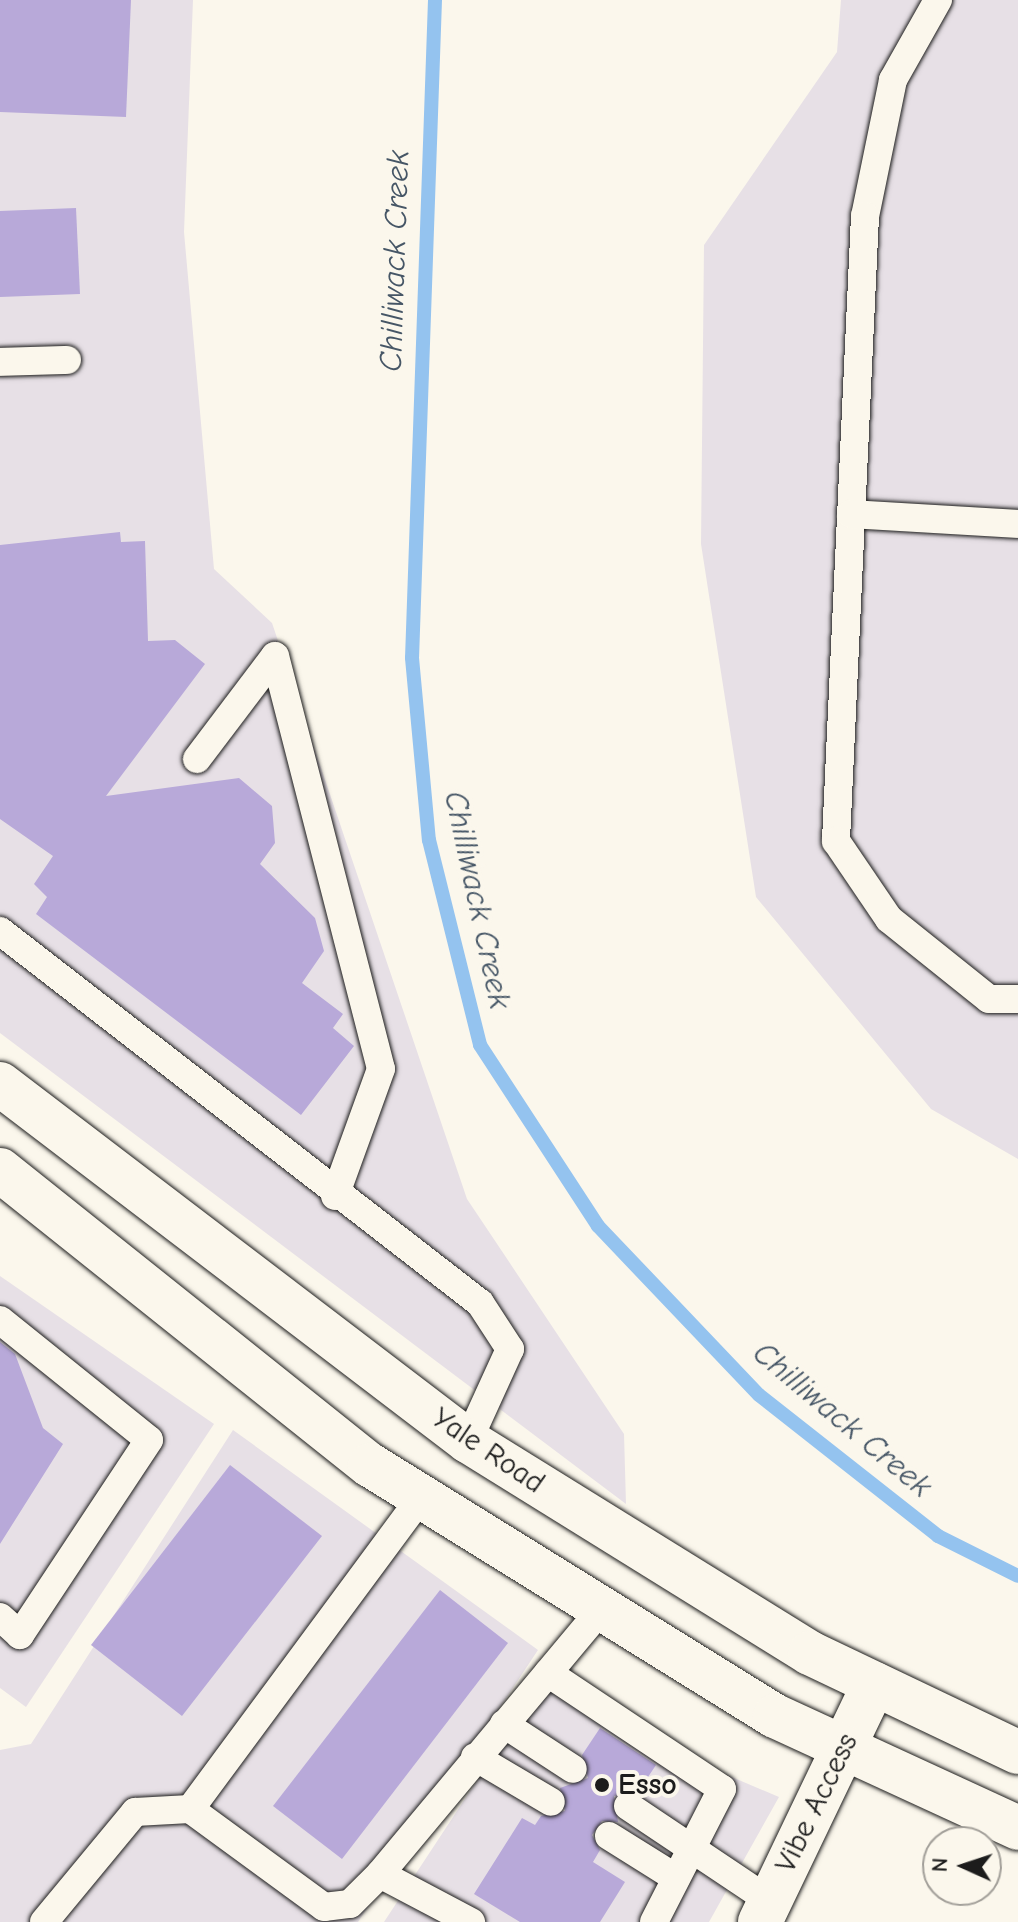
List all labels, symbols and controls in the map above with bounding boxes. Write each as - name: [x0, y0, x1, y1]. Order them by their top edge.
- water label: Chilliwack Creek: [372, 150, 418, 372]
- water label: Chilliwack Creek: [435, 788, 519, 1012]
- water label: Chilliwack Creek: [745, 1334, 939, 1506]
- street label: Yale Road: [425, 1400, 551, 1502]
- street label: Vibe Access: [768, 1728, 866, 1878]
- place label: Esso: [618, 1767, 677, 1803]
- marker: Esso: [593, 1776, 611, 1794]
- north arrow: [922, 1826, 1002, 1906]
- text: N: [927, 1857, 953, 1873]

